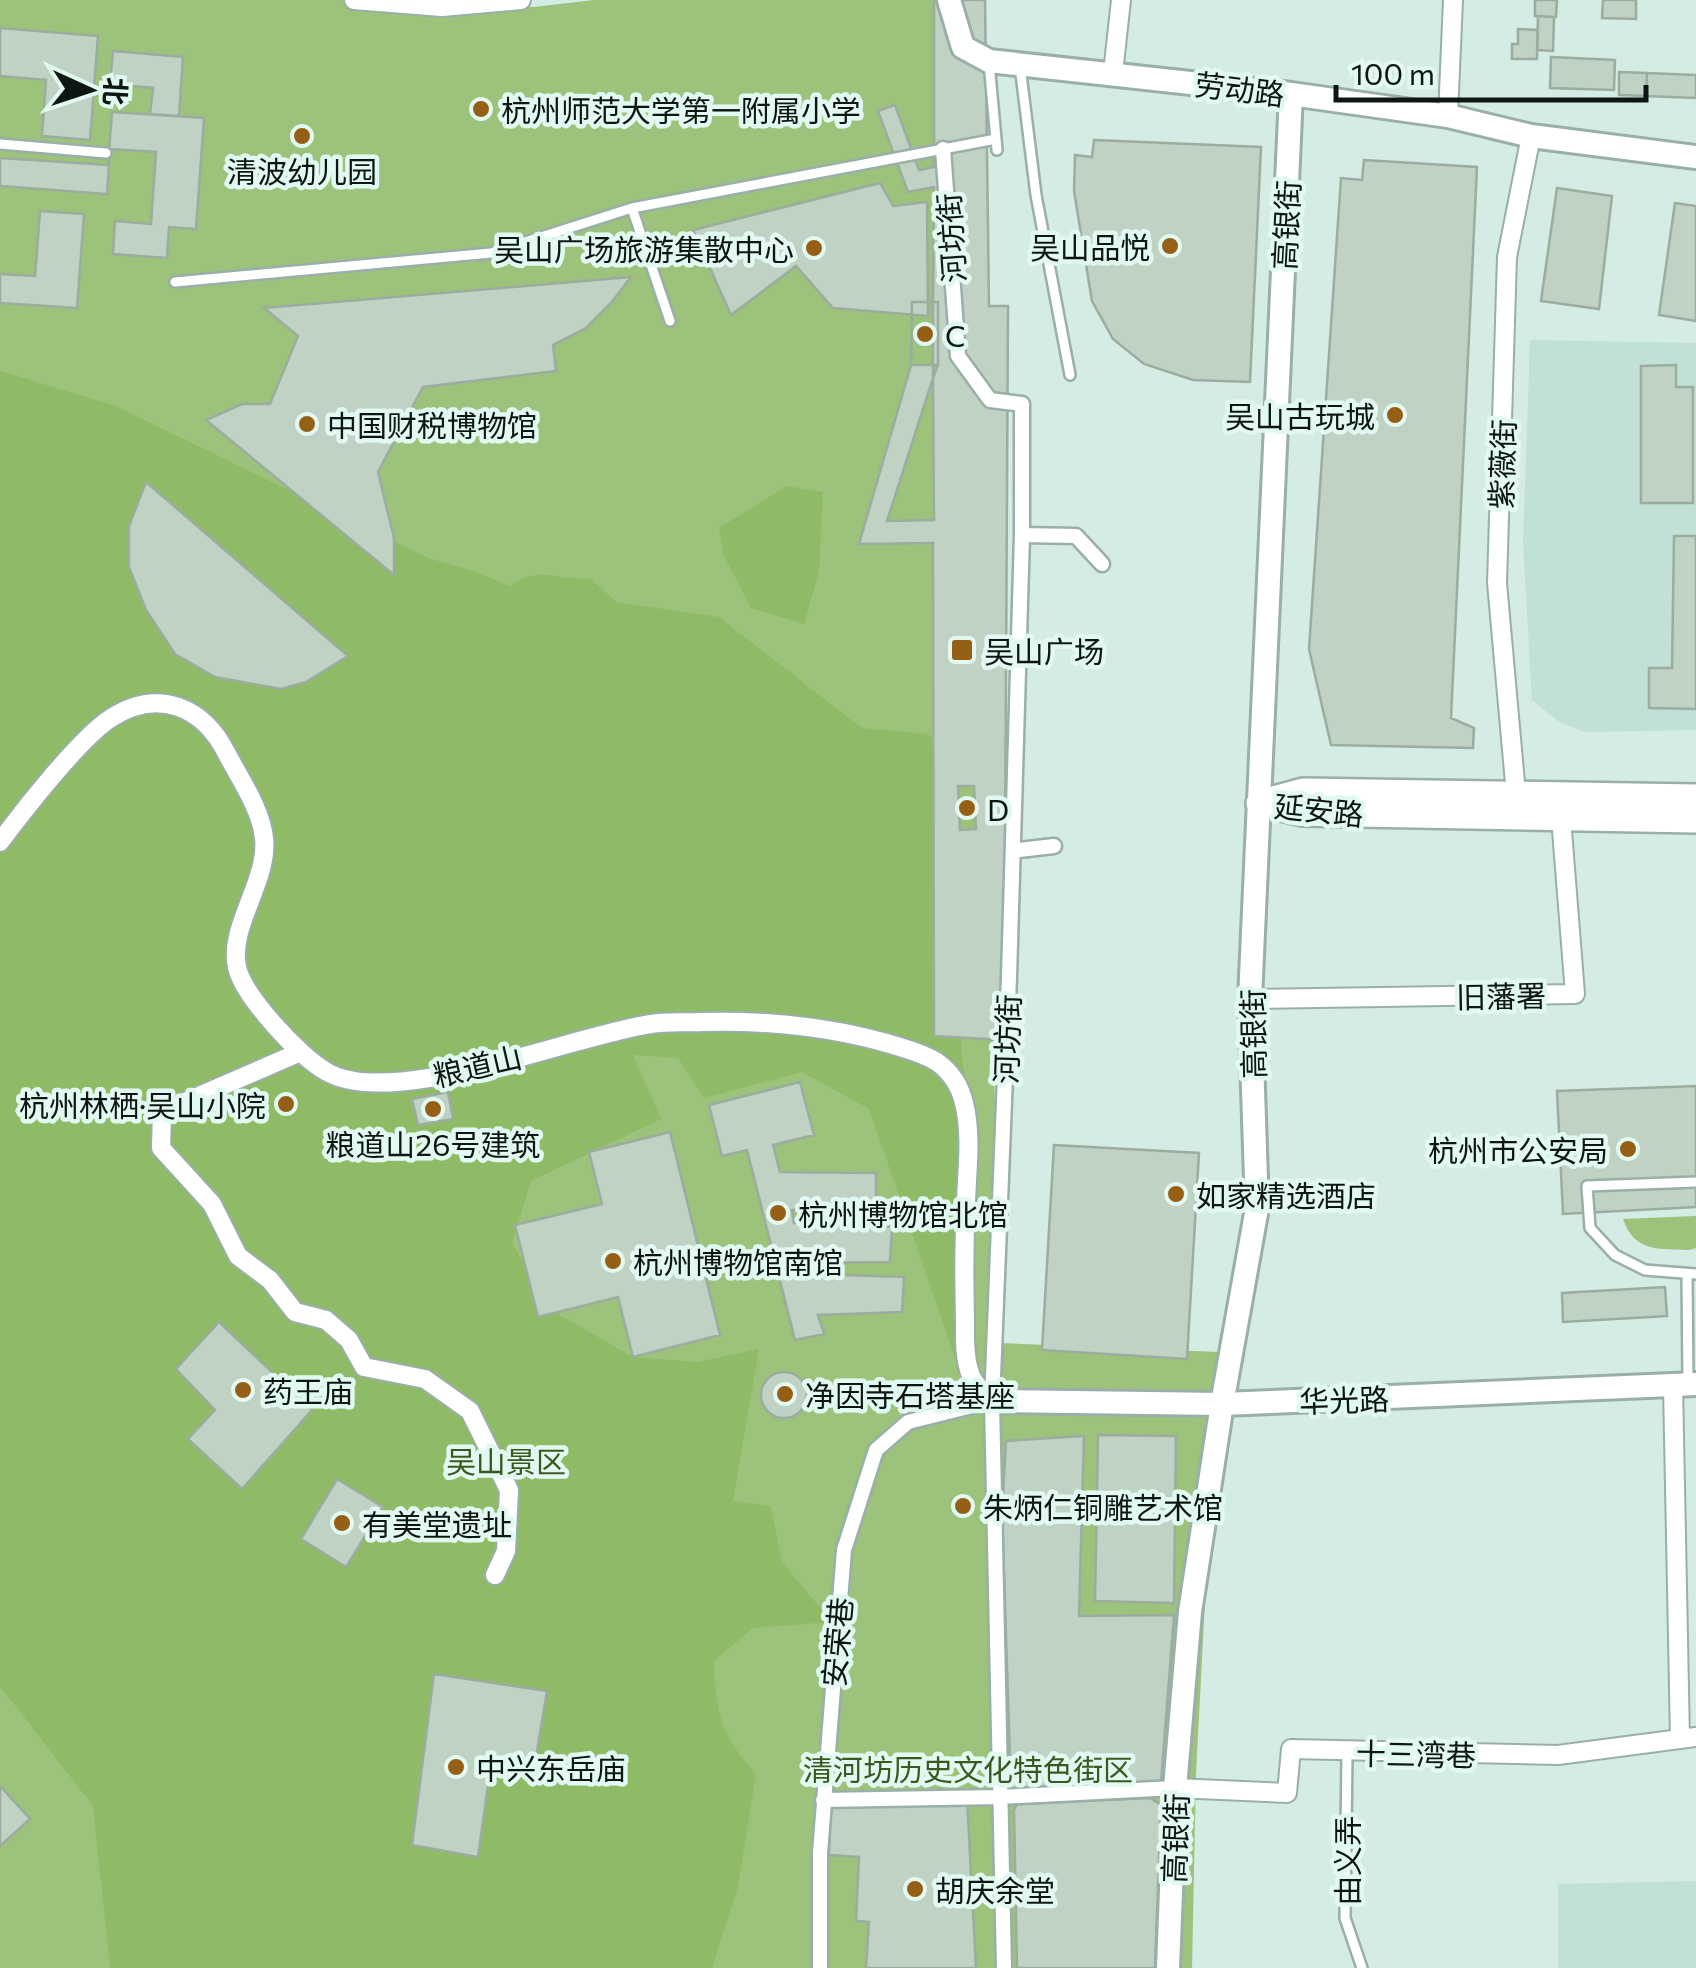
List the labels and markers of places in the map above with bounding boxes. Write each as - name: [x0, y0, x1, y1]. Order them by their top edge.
- place label: 杭州师范大学第一附属小学: [501, 91, 861, 128]
- marker: 杭州师范大学第一附属小学: [470, 98, 492, 120]
- marker: 清波幼儿园: [291, 125, 313, 147]
- place label: 清波幼儿园: [227, 152, 377, 189]
- place label: 吴山品悦: [1030, 228, 1150, 265]
- place label: 吴山广场旅游集散中心: [494, 230, 794, 267]
- marker: 吴山品悦: [1159, 235, 1181, 257]
- marker: 吴山广场旅游集散中心: [803, 237, 825, 259]
- place label: C: [945, 316, 966, 353]
- marker: C: [914, 323, 936, 345]
- place label: 吴山古玩城: [1225, 397, 1375, 434]
- marker: 吴山古玩城: [1384, 404, 1406, 426]
- place label: 中国财税博物馆: [327, 406, 537, 443]
- marker: 中国财税博物馆: [296, 413, 318, 435]
- place label: 吴山广场: [984, 632, 1104, 669]
- marker: 吴山广场: [949, 637, 975, 663]
- place label: D: [987, 790, 1009, 827]
- marker: D: [956, 797, 978, 819]
- place label: 杭州林栖·吴山小院: [19, 1086, 266, 1123]
- marker: 杭州林栖·吴山小院: [275, 1093, 297, 1115]
- marker: 粮道山26号建筑: [422, 1098, 444, 1120]
- place label: 粮道山26号建筑: [326, 1125, 540, 1162]
- place label: 杭州市公安局: [1428, 1131, 1608, 1168]
- marker: 杭州市公安局: [1617, 1138, 1639, 1160]
- place label: 如家精选酒店: [1196, 1176, 1376, 1213]
- marker: 如家精选酒店: [1165, 1183, 1187, 1205]
- place label: 杭州博物馆北馆: [798, 1195, 1008, 1232]
- marker: 杭州博物馆北馆: [767, 1202, 789, 1224]
- place label: 杭州博物馆南馆: [633, 1243, 843, 1280]
- marker: 杭州博物馆南馆: [602, 1250, 624, 1272]
- place label: 药王庙: [263, 1372, 353, 1409]
- place label: 净因寺石塔基座: [805, 1376, 1015, 1413]
- marker: 药王庙: [232, 1379, 254, 1401]
- marker: 净因寺石塔基座: [774, 1383, 796, 1405]
- place label: 朱炳仁铜雕艺术馆: [983, 1488, 1223, 1525]
- marker: 朱炳仁铜雕艺术馆: [952, 1495, 974, 1517]
- place label: 有美堂遗址: [362, 1505, 512, 1542]
- marker: 有美堂遗址: [331, 1512, 353, 1534]
- place label: 中兴东岳庙: [476, 1749, 626, 1786]
- marker: 中兴东岳庙: [445, 1756, 467, 1778]
- place label: 胡庆余堂: [935, 1871, 1055, 1908]
- marker: 胡庆余堂: [904, 1878, 926, 1900]

